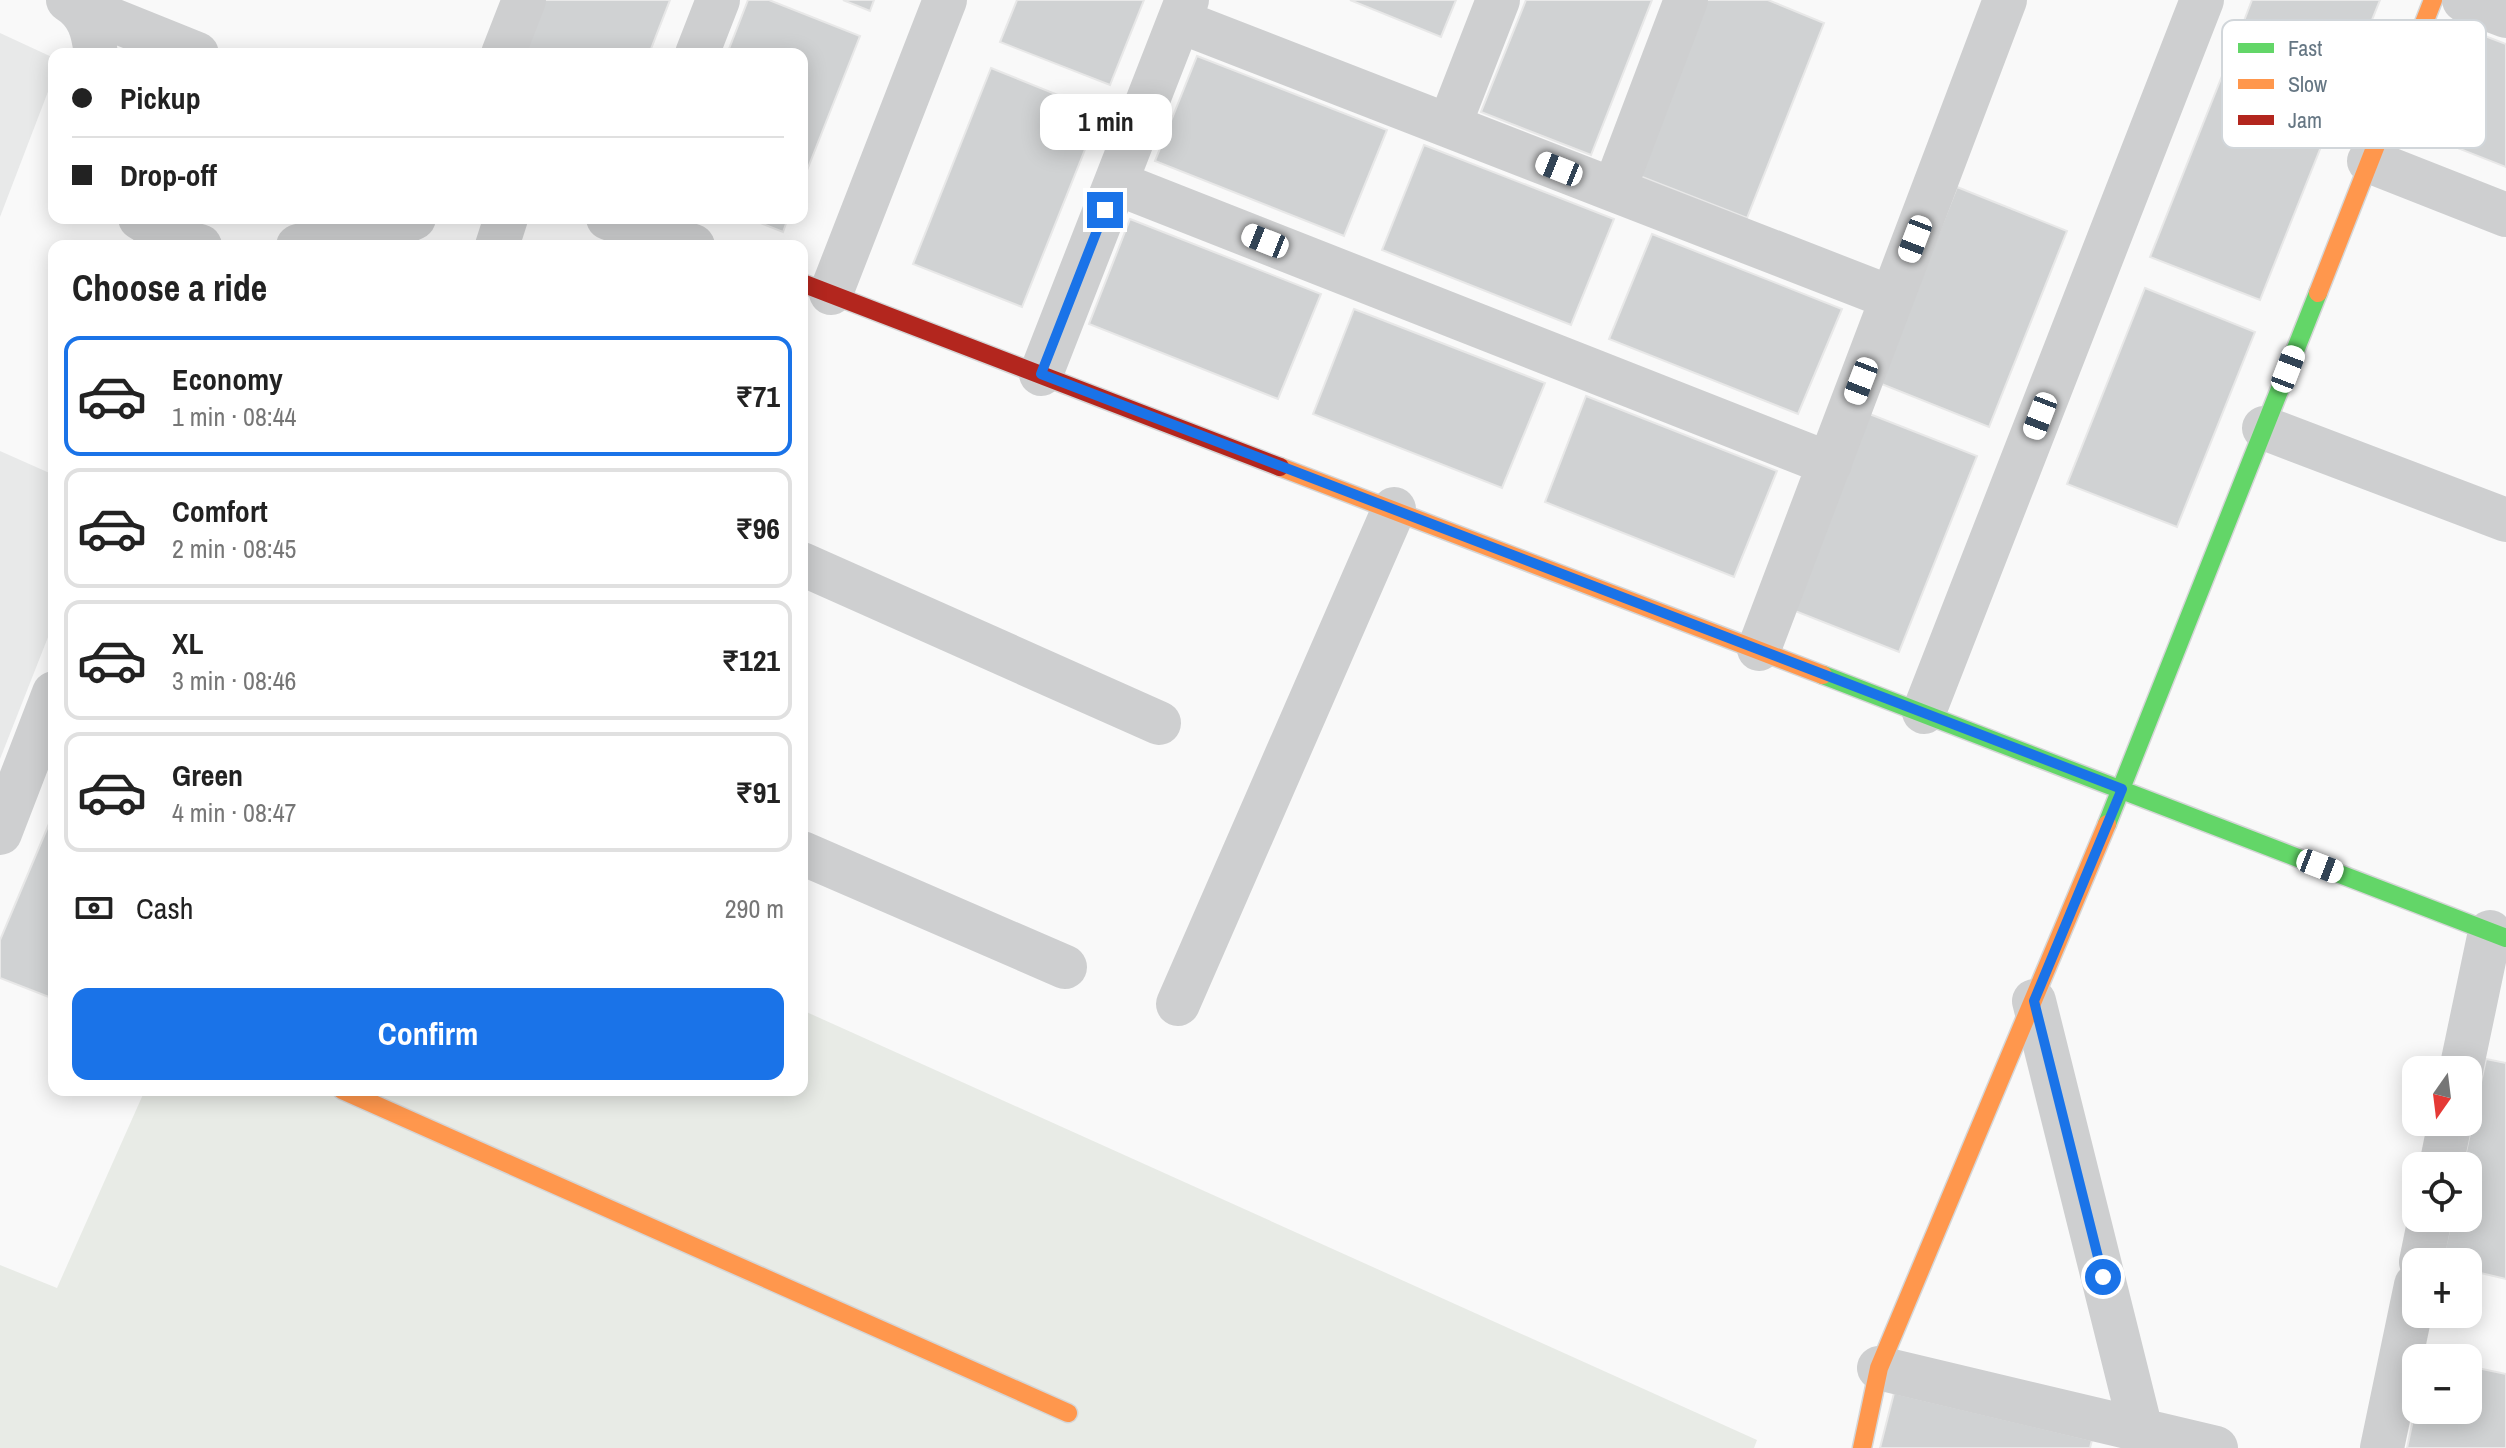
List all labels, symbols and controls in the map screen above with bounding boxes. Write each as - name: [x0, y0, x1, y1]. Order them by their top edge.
- legend: [2222, 20, 2486, 148]
- text: Fast: [2288, 33, 2322, 63]
- text: Slow: [2288, 69, 2327, 99]
- text: Pickup: [120, 78, 201, 118]
- callout: 1 min: [1039, 94, 1171, 150]
- text: 1 min: [1078, 104, 1134, 139]
- text: Jam: [2288, 105, 2322, 135]
- car: [1532, 149, 1586, 189]
- text: Drop-off: [120, 155, 217, 195]
- route end: [1087, 192, 1123, 228]
- car: [1895, 212, 1935, 266]
- car: [1238, 221, 1292, 261]
- text: Choose a ride: [72, 264, 267, 312]
- car: [2268, 342, 2308, 396]
- car: [1841, 354, 1881, 408]
- text: Economy: [172, 359, 283, 399]
- icon: car: [76, 360, 148, 432]
- text: ₹71: [735, 376, 780, 416]
- car: [2020, 389, 2060, 443]
- text: 1 min · 08:44: [172, 399, 296, 434]
- text: Comfort: [172, 491, 268, 531]
- icon: car: [76, 492, 148, 564]
- text: ₹96: [735, 508, 780, 548]
- text: 2 min · 08:45: [172, 531, 296, 566]
- text: XL: [172, 623, 203, 663]
- icon: car: [76, 624, 148, 696]
- text: ₹121: [722, 640, 780, 680]
- text: 3 min · 08:46: [172, 663, 296, 698]
- text: Green: [172, 755, 243, 795]
- icon: car: [76, 756, 148, 828]
- text: ₹91: [735, 772, 780, 812]
- text: 4 min · 08:47: [172, 795, 296, 830]
- car: [2293, 846, 2347, 886]
- icon: cash: [72, 886, 116, 930]
- text: Cash: [136, 888, 193, 928]
- text: 290 m: [725, 891, 784, 926]
- button: Confirm: [72, 988, 784, 1080]
- north arrow: [2402, 1056, 2482, 1136]
- map controls: [2402, 1056, 2482, 1424]
- button: locate: [2402, 1152, 2482, 1232]
- button: +: [2402, 1248, 2482, 1328]
- route start: [2085, 1259, 2121, 1295]
- button: −: [2402, 1344, 2482, 1424]

